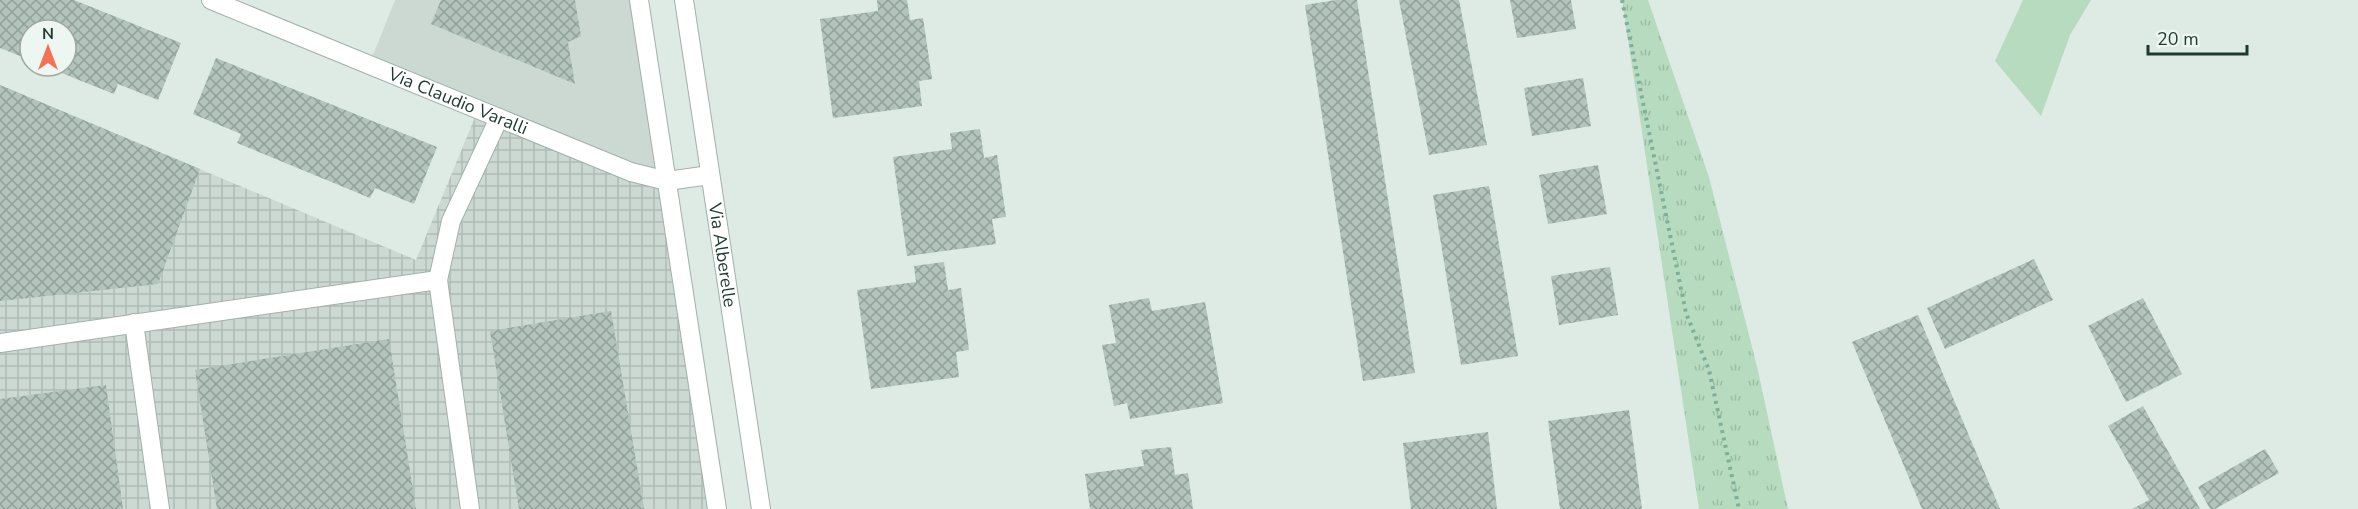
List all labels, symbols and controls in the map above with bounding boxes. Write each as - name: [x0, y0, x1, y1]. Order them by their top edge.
- north arrow: [18, 18, 78, 78]
- scale bar: [2148, 18, 2247, 56]
- text: N: [42, 23, 54, 45]
- text: 20 m: [2157, 27, 2199, 51]
- street label: Via Claudio Varalli: [384, 61, 532, 141]
- street label: Via Alberelle: [703, 200, 742, 309]

